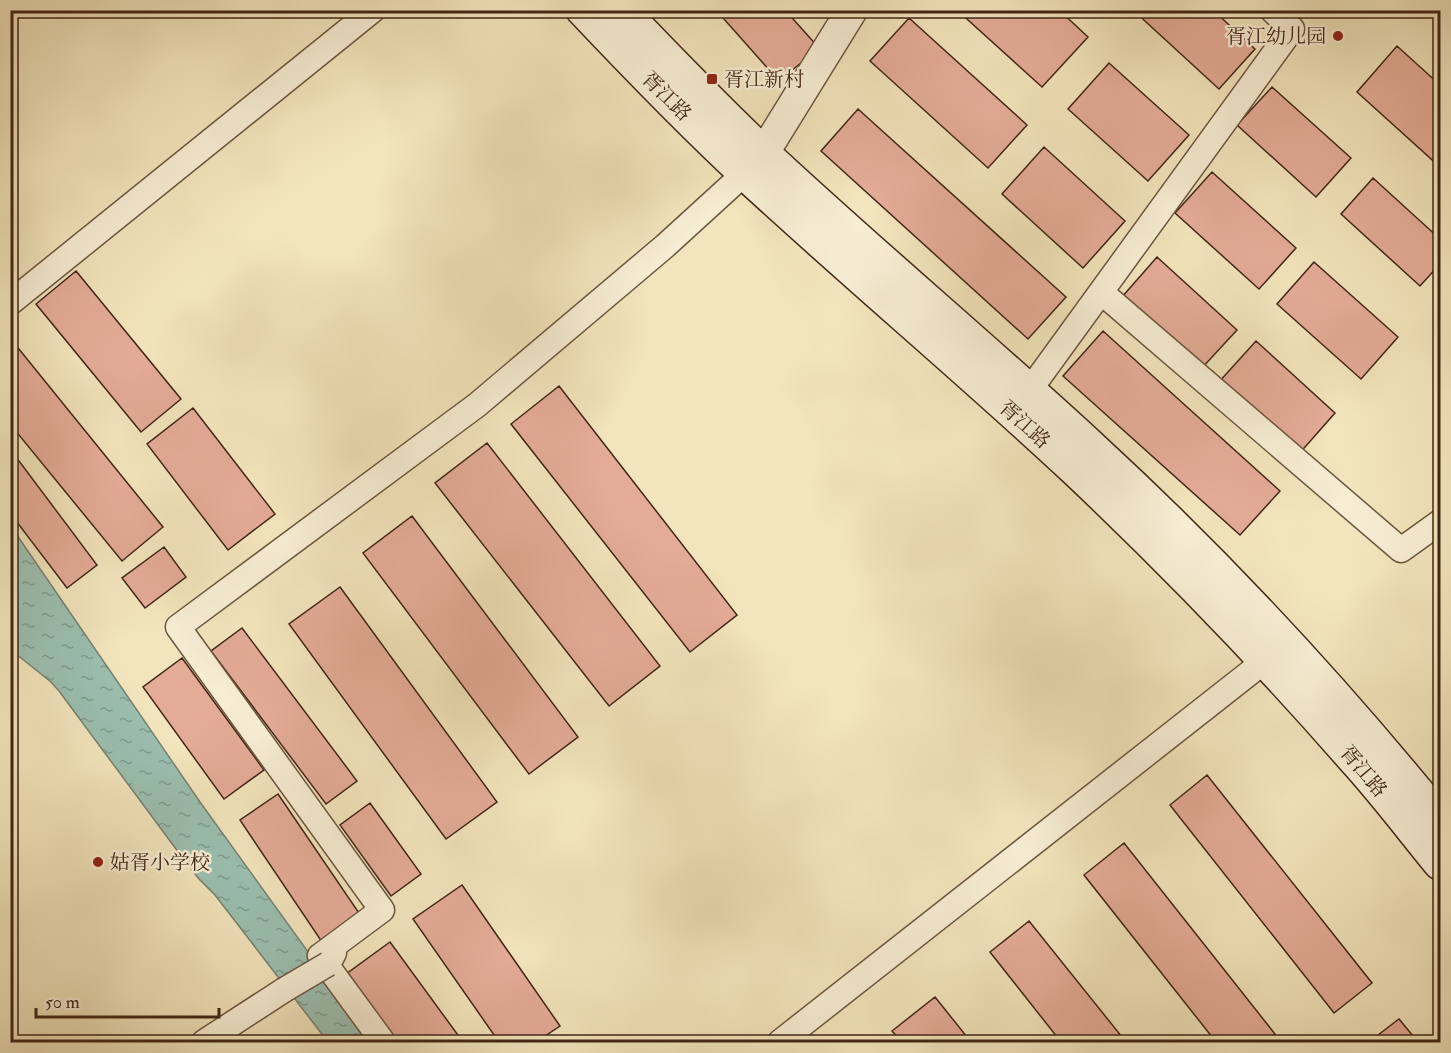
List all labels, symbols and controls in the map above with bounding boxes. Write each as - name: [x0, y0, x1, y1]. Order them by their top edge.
- place label: 胥江幼儿园: [1226, 24, 1326, 49]
- marker: 胥江幼儿园: [1331, 29, 1345, 43]
- street label: 胥江路: [637, 66, 697, 126]
- place label: 胥江新村: [724, 67, 804, 92]
- marker: 胥江新村: [705, 72, 719, 86]
- street label: 胥江路: [994, 395, 1055, 454]
- street label: 胥江路: [1335, 740, 1392, 802]
- place label: 姑胥小学校: [110, 850, 210, 875]
- marker: 姑胥小学校: [91, 855, 105, 869]
- scale bar: [36, 981, 219, 1019]
- text: 50 m: [45, 991, 80, 1014]

